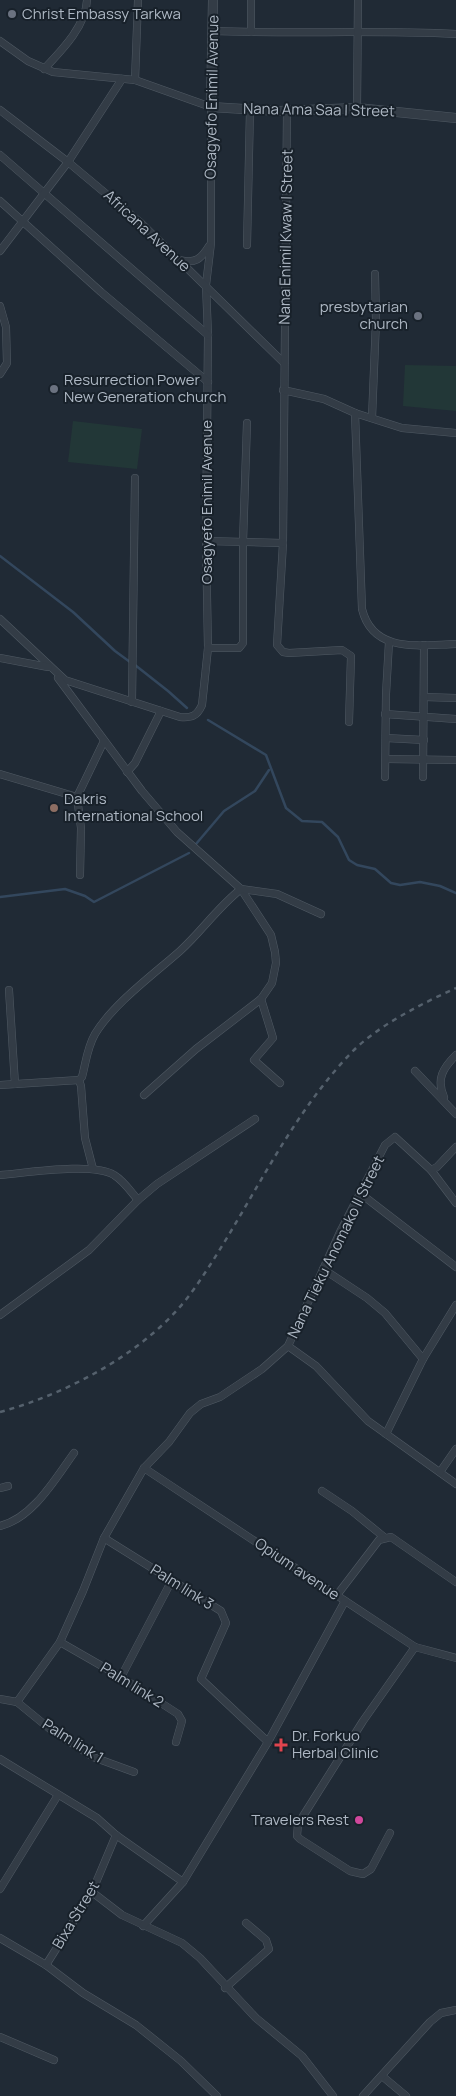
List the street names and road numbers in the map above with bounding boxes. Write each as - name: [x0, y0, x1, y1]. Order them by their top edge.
- street label: Osagyefo Enimil Avenue: [200, 14, 223, 179]
- street label: Nana Ama Saa I Street: [243, 98, 395, 121]
- street label: Nana Enimil Kwaw I Street: [273, 149, 298, 325]
- street label: Africana Avenue: [99, 185, 195, 277]
- street label: Osagyefo Enimil Avenue: [196, 420, 217, 584]
- street label: Nana Tieku Anomako II Street: [282, 1152, 389, 1342]
- street label: Opium avenue: [251, 1532, 344, 1605]
- street label: Palm link 3: [147, 1559, 218, 1614]
- street label: Palm link 2: [97, 1657, 168, 1712]
- street label: Palm link 1: [39, 1714, 108, 1768]
- street label: Bixa Street: [47, 1877, 104, 1953]

